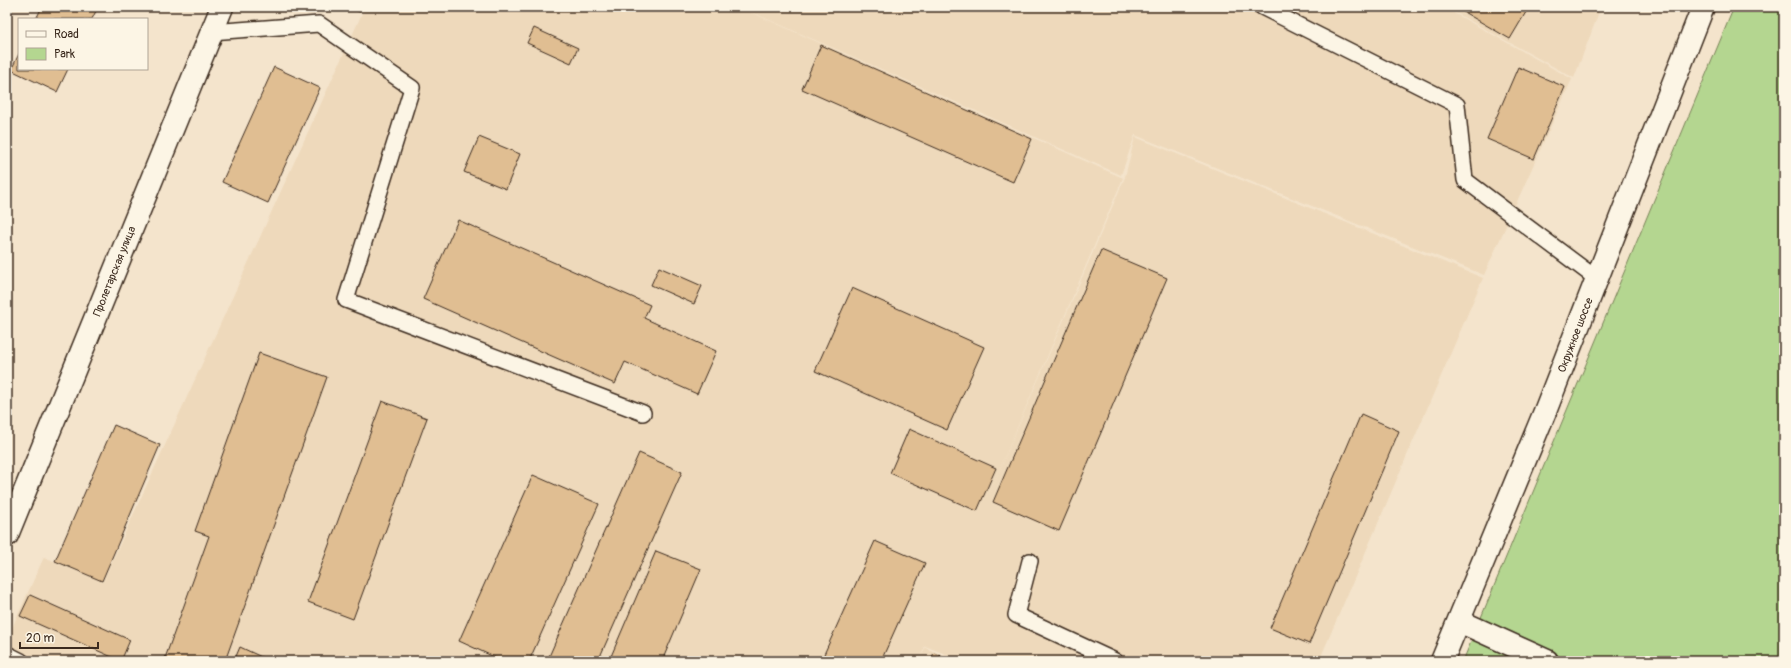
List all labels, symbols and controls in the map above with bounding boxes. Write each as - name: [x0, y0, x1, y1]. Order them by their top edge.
- legend: [18, 18, 148, 70]
- text: Road: [54, 27, 79, 42]
- text: Park: [54, 47, 75, 62]
- street label: Пролетарская улица: [90, 224, 138, 318]
- street label: Окружное шоссе: [1555, 295, 1596, 374]
- scale bar: [20, 624, 98, 650]
- text: 20 m: [26, 631, 55, 646]

